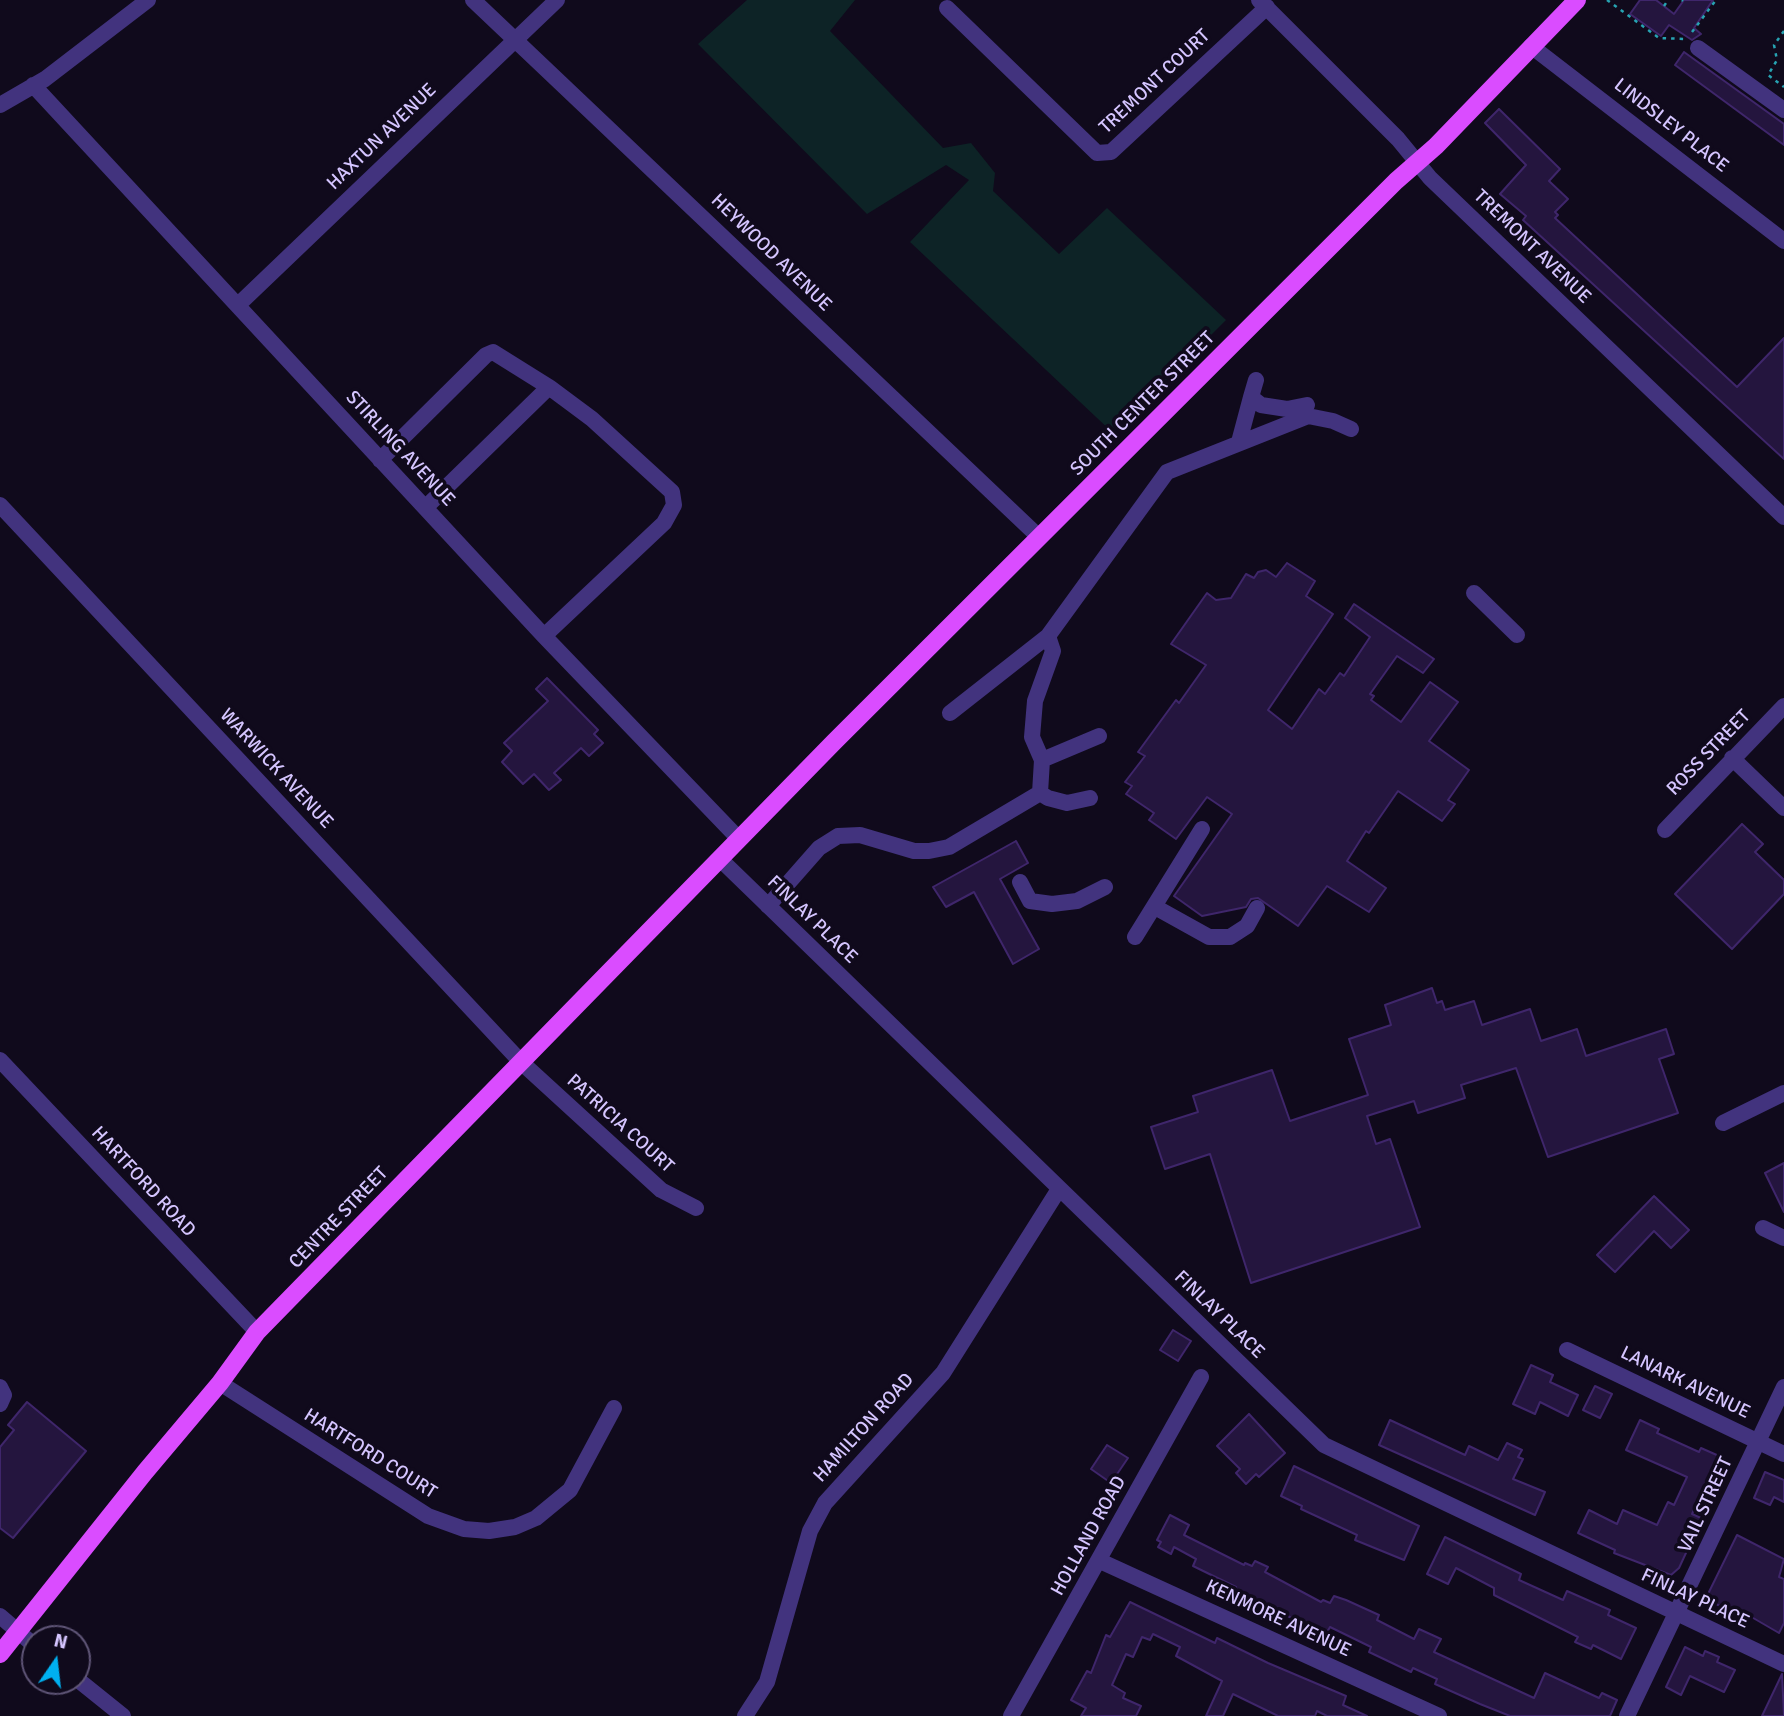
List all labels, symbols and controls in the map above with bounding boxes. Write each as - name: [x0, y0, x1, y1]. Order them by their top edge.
- street label: TREMONT COURT: [1095, 25, 1215, 139]
- street label: LINDSLEY PLACE: [1609, 74, 1733, 178]
- street label: HAXTUN AVENUE: [322, 79, 442, 195]
- street label: TREMONT AVENUE: [1469, 185, 1595, 309]
- street label: HEYWOOD AVENUE: [706, 189, 836, 317]
- street label: SOUTH CENTER STREET: [1066, 327, 1220, 481]
- street label: STIRLING AVENUE: [341, 386, 459, 512]
- street label: WARWICK AVENUE: [215, 704, 337, 834]
- street label: ROSS STREET: [1662, 705, 1756, 801]
- street label: FINLAY PLACE: [762, 871, 862, 969]
- street label: PATRICIA COURT: [562, 1070, 678, 1178]
- street label: HARTFORD ROAD: [86, 1122, 200, 1242]
- street label: CENTRE STREET: [285, 1162, 393, 1274]
- street label: FINLAY PLACE: [1169, 1266, 1269, 1364]
- street label: LANARK AVENUE: [1616, 1342, 1754, 1424]
- street label: HAMILTON ROAD: [809, 1369, 919, 1487]
- street label: HARTFORD COURT: [299, 1404, 441, 1504]
- street label: VAIL STREET: [1674, 1454, 1738, 1556]
- street label: HOLLAND ROAD: [1047, 1472, 1131, 1600]
- street label: FINLAY PLACE: [1637, 1564, 1753, 1634]
- street label: KENMORE AVENUE: [1202, 1575, 1354, 1663]
- north arrow: [21, 1625, 91, 1695]
- text: N: [51, 1628, 70, 1655]

